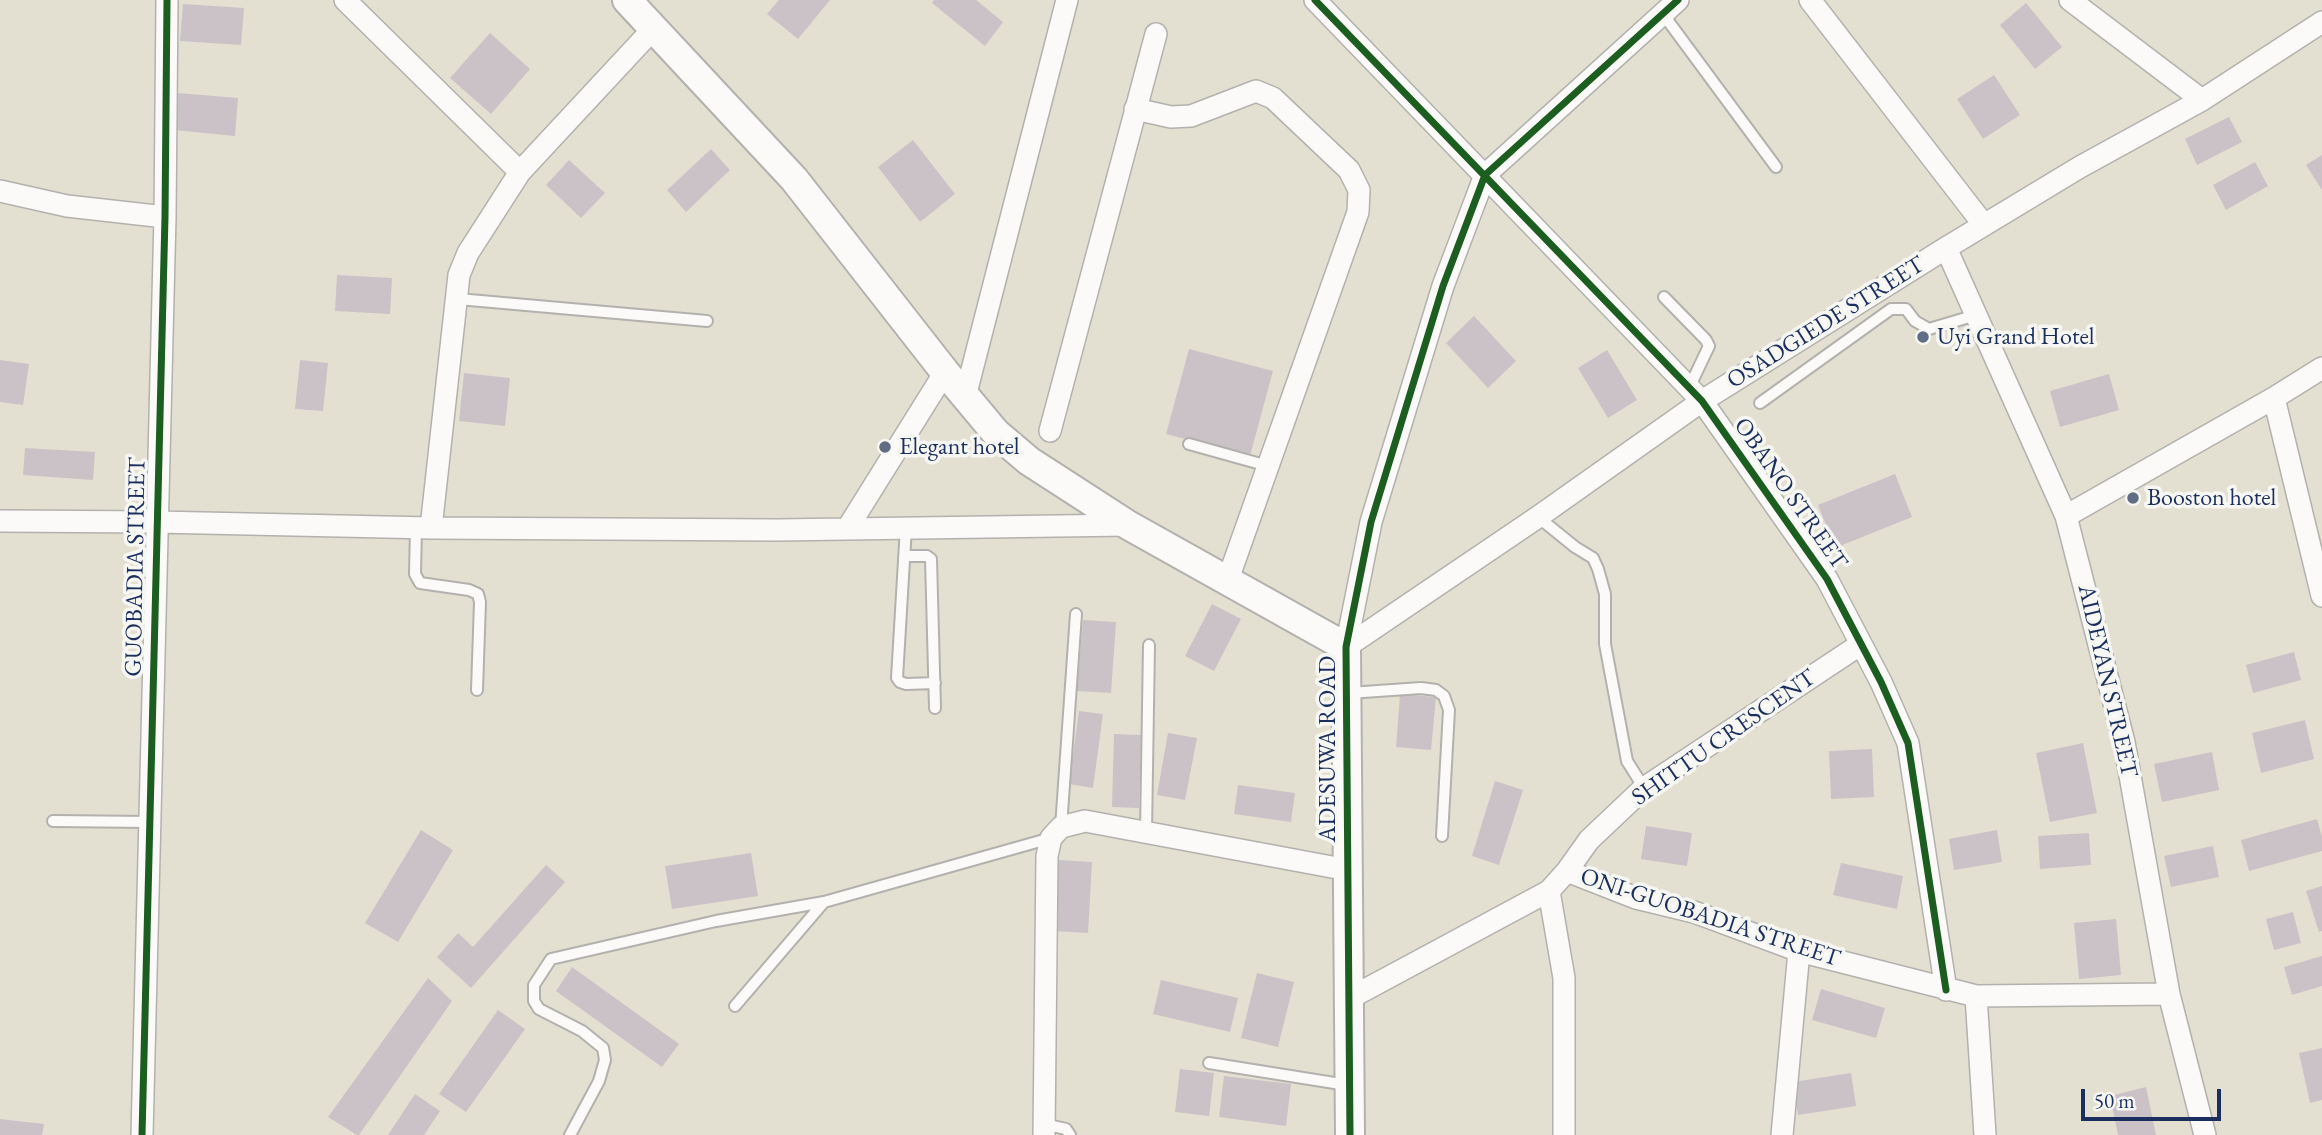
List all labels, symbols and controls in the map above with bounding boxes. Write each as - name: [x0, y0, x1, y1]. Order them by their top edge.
- street label: OSADGIEDE STREET: [1722, 251, 1930, 395]
- place label: Uyi Grand Hotel: [1937, 323, 2095, 351]
- marker: Uyi Grand Hotel: [1915, 329, 1931, 345]
- street label: OBANO STREET: [1727, 413, 1853, 575]
- place label: Elegant hotel: [899, 433, 1020, 461]
- marker: Elegant hotel: [877, 439, 893, 455]
- street label: GUOBADIA STREET: [120, 457, 152, 677]
- place label: Booston hotel: [2147, 484, 2276, 512]
- marker: Booston hotel: [2125, 490, 2141, 506]
- street label: AIDEYAN STREET: [2071, 582, 2143, 780]
- street label: ADESUWA ROAD: [1314, 656, 1342, 842]
- street label: SHITTU CRESCENT: [1626, 664, 1822, 812]
- street label: ONI-GUOBADIA STREET: [1576, 862, 1844, 974]
- scale bar: [2084, 1076, 2224, 1120]
- text: 50 m: [2094, 1087, 2135, 1114]

